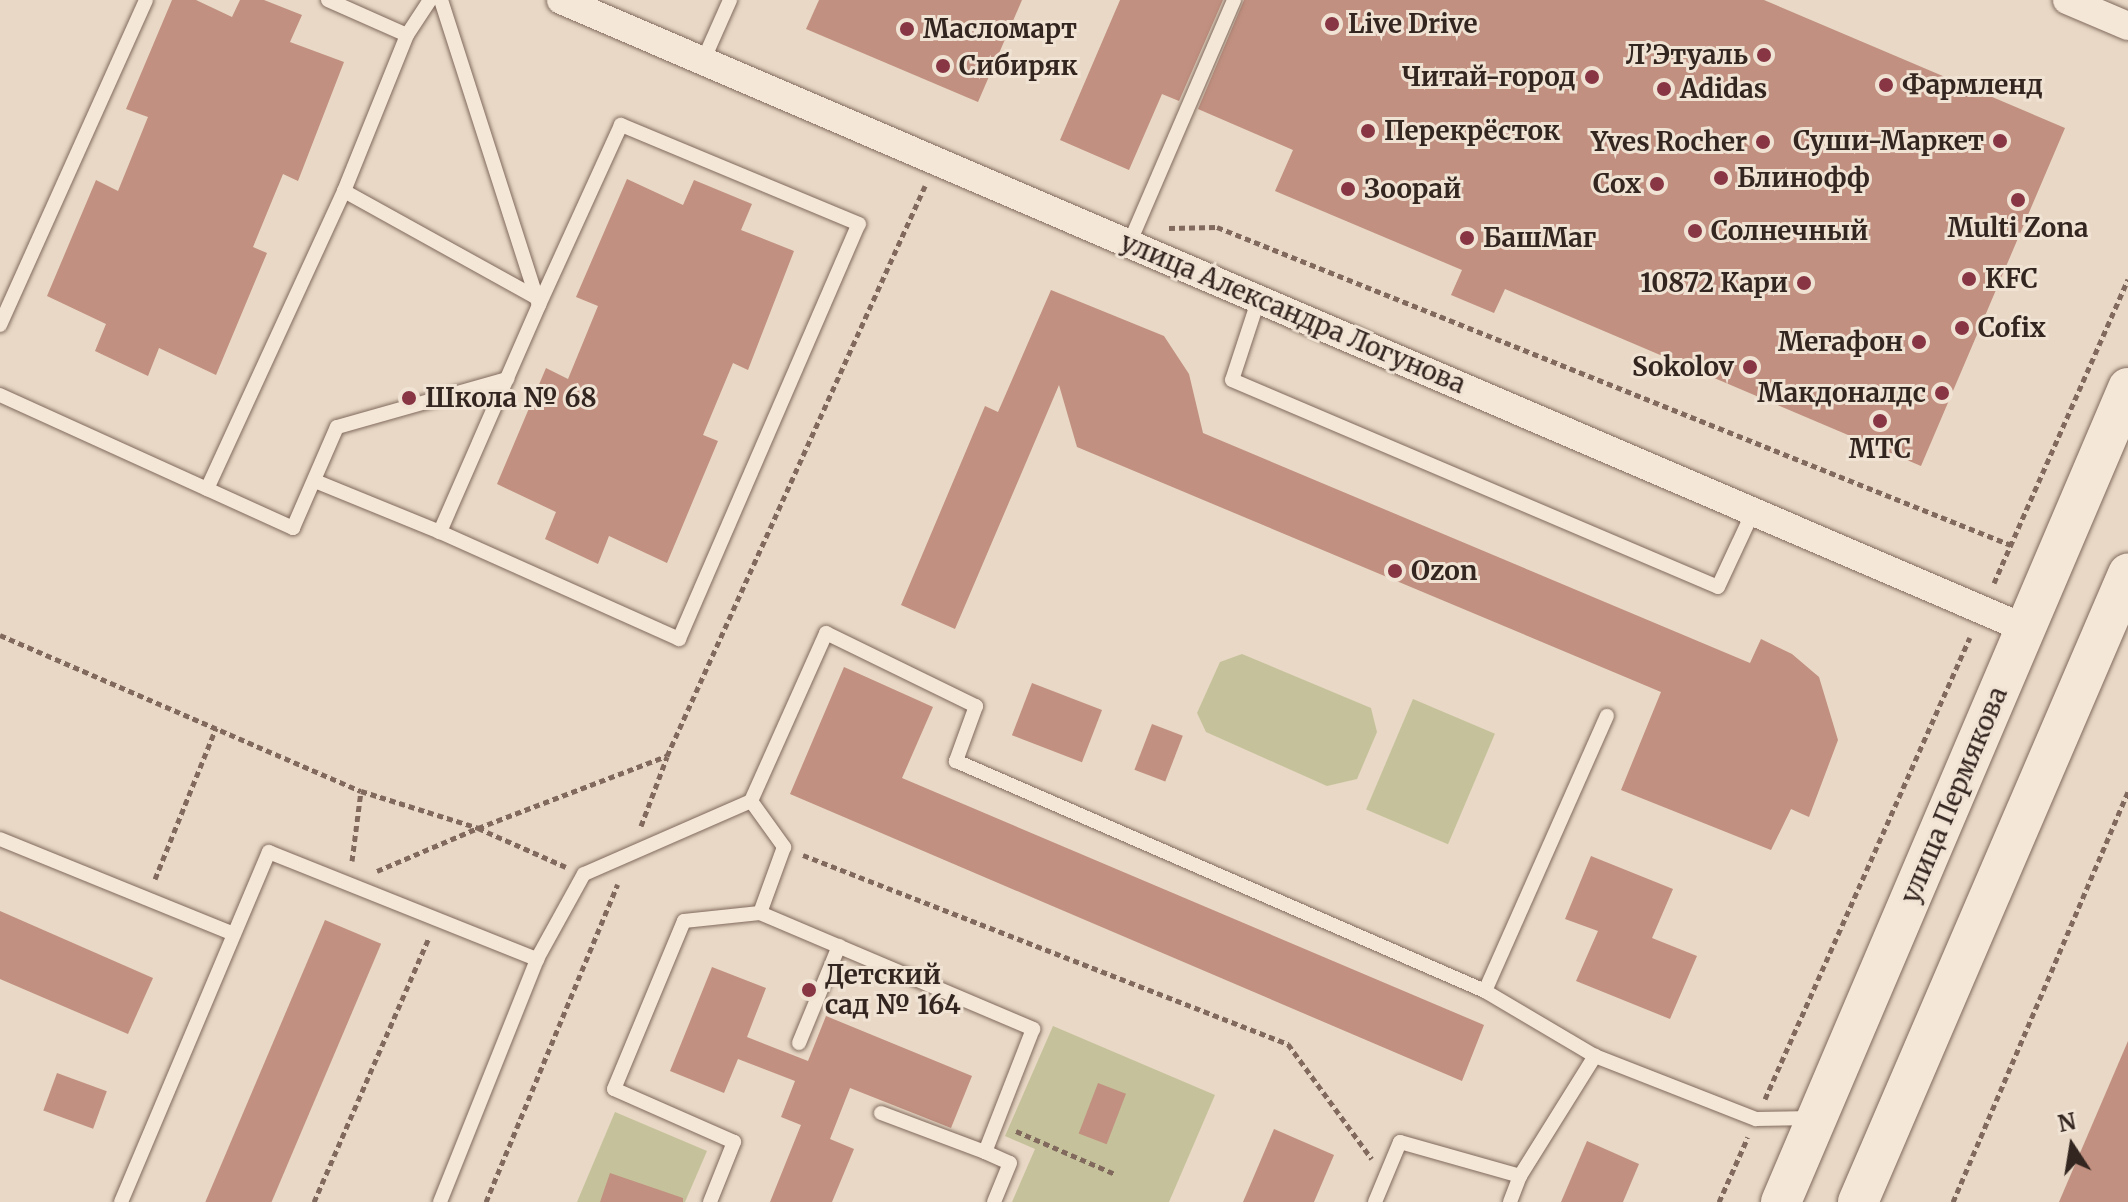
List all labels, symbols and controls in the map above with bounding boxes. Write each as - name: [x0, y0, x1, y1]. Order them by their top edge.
- place label: Live Drive: [1348, 8, 1478, 40]
- place label: Масломарт: [923, 13, 1077, 45]
- marker: Live Drive: [1323, 15, 1341, 33]
- marker: Масломарт: [898, 20, 916, 38]
- place label: Л’Этуаль: [1626, 39, 1748, 71]
- marker: Л’Этуаль: [1755, 46, 1773, 64]
- place label: Сибиряк: [959, 50, 1078, 82]
- marker: Сибиряк: [934, 57, 952, 75]
- place label: Читай-город: [1402, 61, 1576, 93]
- marker: Читай-город: [1583, 68, 1601, 86]
- place label: Фармленд: [1902, 69, 2043, 101]
- place label: Adidas: [1680, 73, 1767, 105]
- marker: Фармленд: [1877, 76, 1895, 94]
- marker: Adidas: [1655, 80, 1673, 98]
- place label: Перекрёсток: [1384, 115, 1560, 147]
- marker: Перекрёсток: [1359, 122, 1377, 140]
- place label: Суши-Маркет: [1793, 125, 1984, 157]
- place label: Yves Rocher: [1591, 126, 1747, 158]
- marker: Суши-Маркет: [1991, 132, 2009, 150]
- marker: Yves Rocher: [1754, 133, 1772, 151]
- place label: Блинофф: [1737, 162, 1870, 194]
- place label: Cox: [1593, 168, 1641, 200]
- marker: Блинофф: [1712, 169, 1730, 187]
- place label: Зоорай: [1364, 173, 1461, 205]
- marker: Cox: [1648, 175, 1666, 193]
- marker: Зоорай: [1339, 180, 1357, 198]
- marker: Multi Zona: [2009, 191, 2027, 209]
- place label: Multi Zona: [1948, 212, 2088, 244]
- place label: Солнечный: [1711, 215, 1868, 247]
- place label: БашМаг: [1483, 222, 1596, 254]
- marker: Солнечный: [1686, 222, 1704, 240]
- street label: улица Александра Логунова: [1116, 226, 1470, 400]
- marker: БашМаг: [1458, 229, 1476, 247]
- place label: KFC: [1985, 263, 2038, 295]
- place label: 10872 Кари: [1640, 267, 1788, 299]
- marker: KFC: [1960, 270, 1978, 288]
- marker: 10872 Кари: [1795, 274, 1813, 292]
- place label: Cofix: [1978, 312, 2046, 344]
- marker: Cofix: [1953, 319, 1971, 337]
- place label: Мегафон: [1778, 326, 1903, 358]
- marker: Мегафон: [1910, 333, 1928, 351]
- place label: Sokolov: [1632, 351, 1734, 383]
- marker: Sokolov: [1741, 358, 1759, 376]
- place label: Макдоналдс: [1757, 377, 1926, 409]
- place label: Школа № 68: [425, 382, 597, 414]
- marker: Макдоналдс: [1933, 384, 1951, 402]
- marker: Школа № 68: [400, 389, 418, 407]
- marker: МТС: [1871, 412, 1889, 430]
- place label: МТС: [1849, 433, 1911, 465]
- place label: Ozon: [1411, 555, 1477, 587]
- marker: Ozon: [1386, 562, 1404, 580]
- street label: улица Пермякова: [1894, 682, 2014, 908]
- place label: Детский сад № 164: [825, 959, 961, 1020]
- marker: Детский сад № 164: [800, 981, 818, 999]
- north arrow: [2032, 1106, 2112, 1186]
- text: N: [2056, 1107, 2078, 1138]

